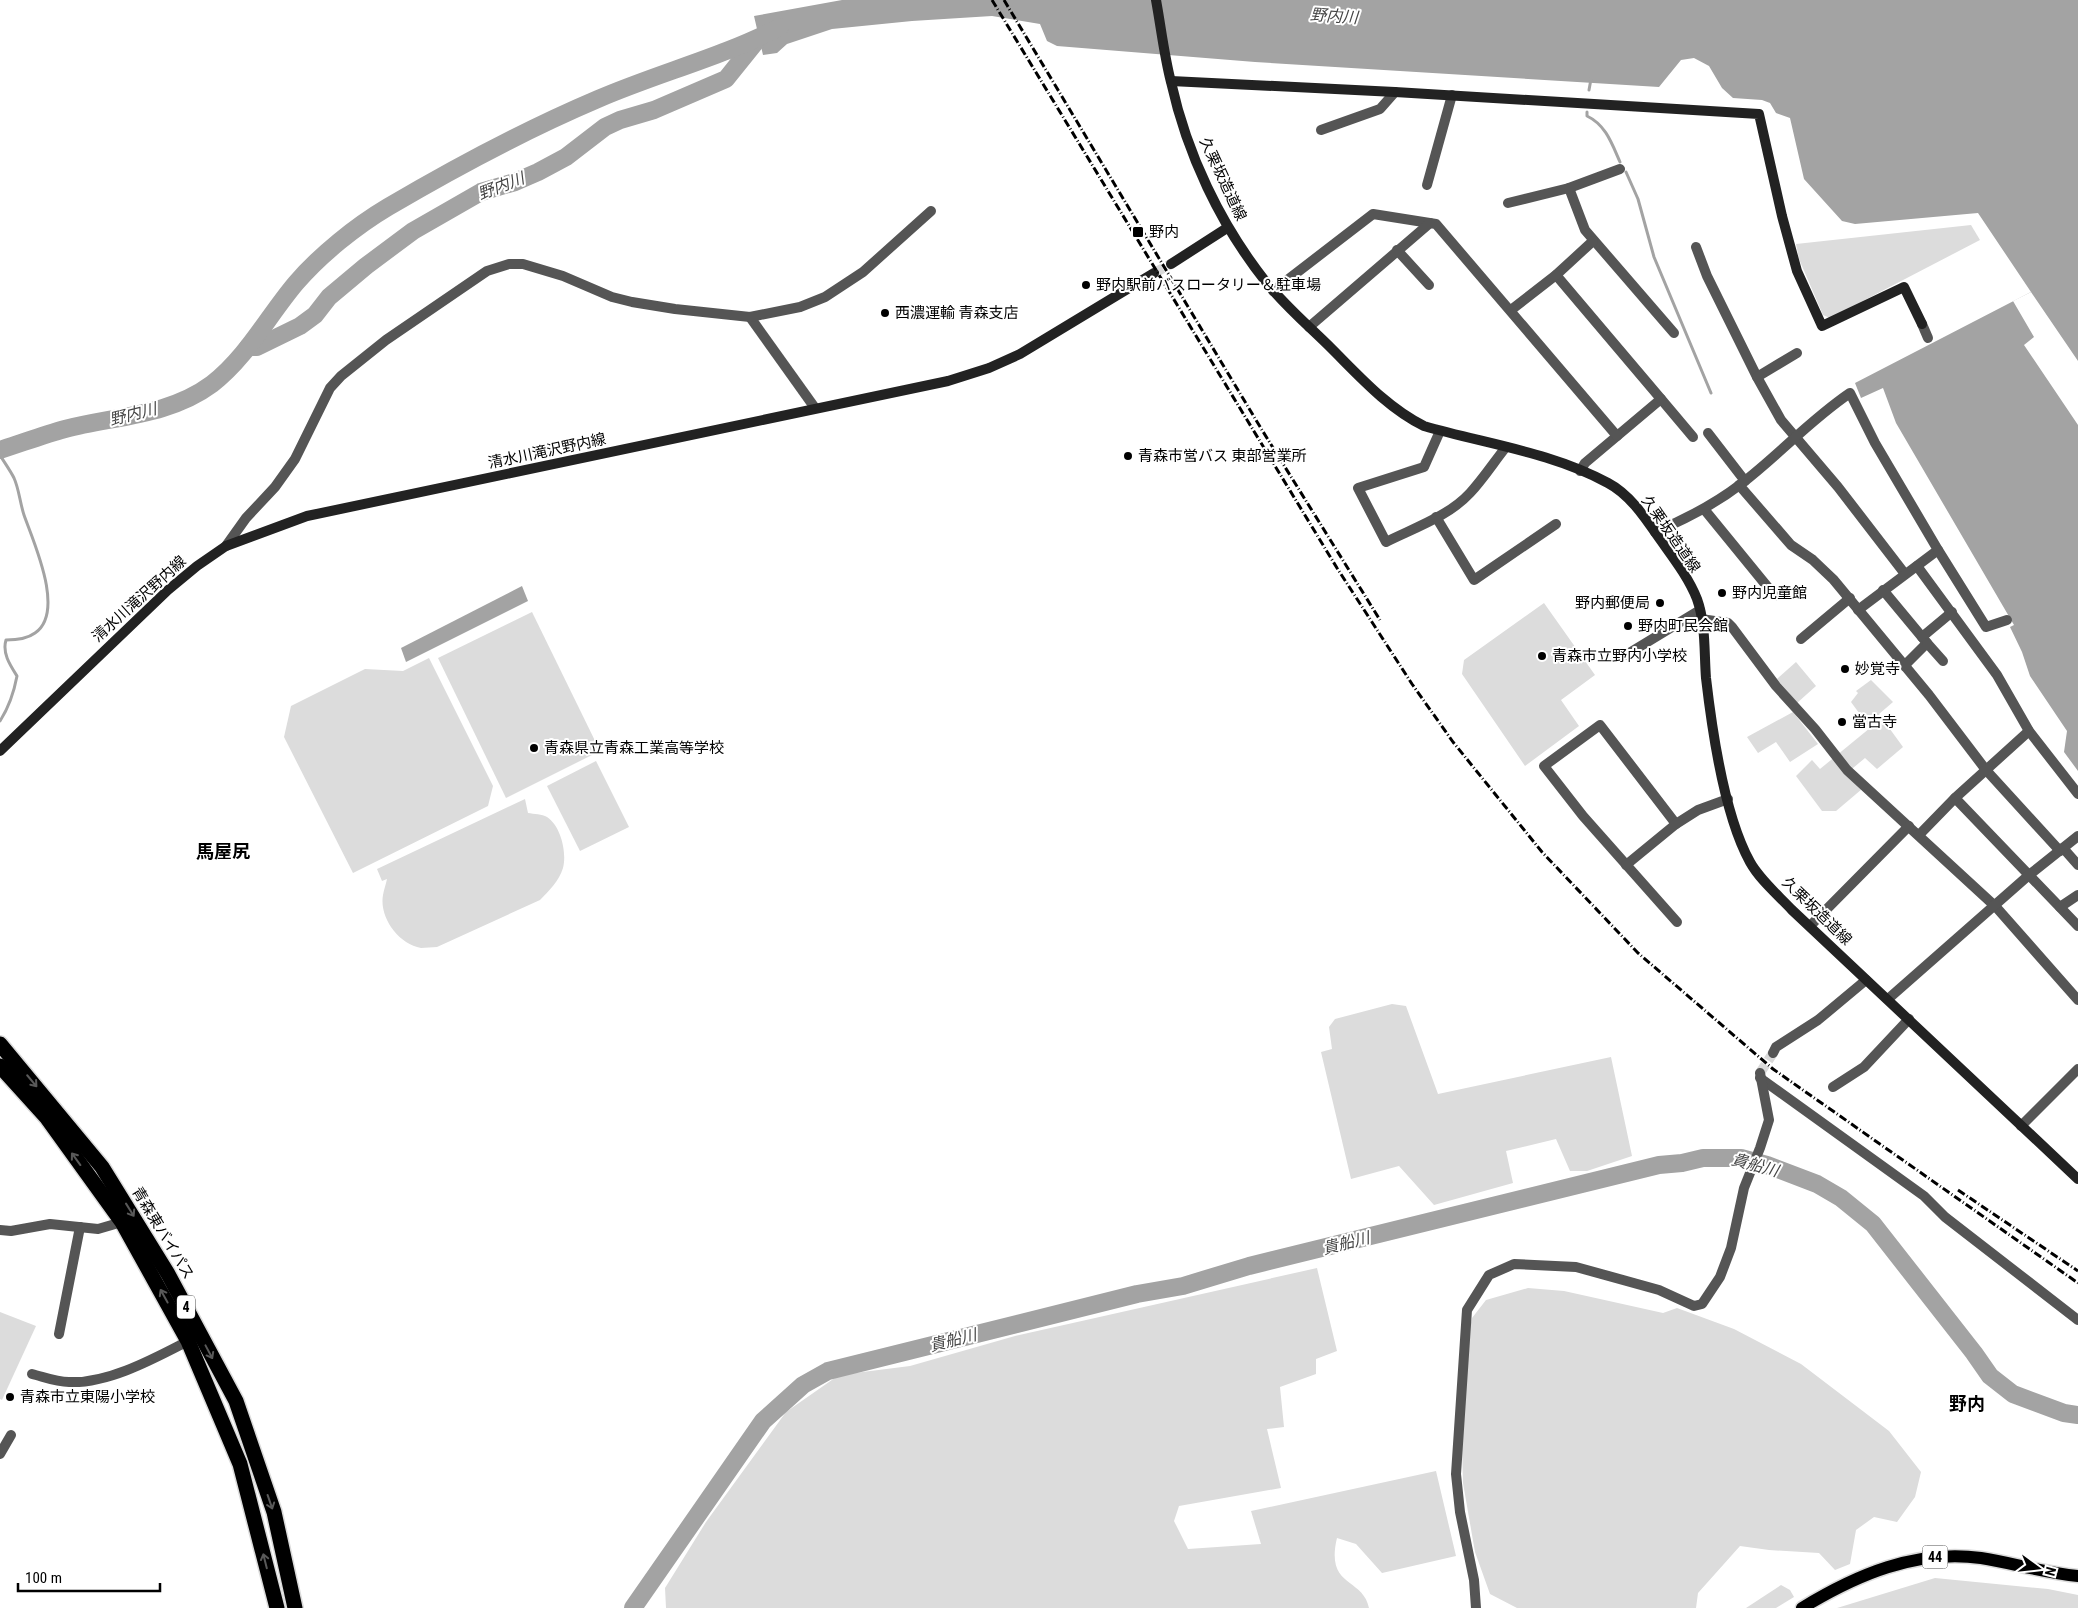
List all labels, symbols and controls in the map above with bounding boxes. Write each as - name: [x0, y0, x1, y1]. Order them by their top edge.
- water label: 野内川: [1309, 5, 1361, 27]
- street label: 久栗坂造道線: [1196, 134, 1250, 224]
- water label: 野内川: [475, 168, 529, 203]
- place label: 野内: [1149, 223, 1179, 241]
- marker: 野内: [1131, 225, 1145, 239]
- place label: 野内駅前バスロータリー＆駐車場: [1096, 276, 1321, 294]
- marker: 野内駅前バスロータリー＆駐車場: [1080, 279, 1092, 291]
- place label: 西濃運輸 青森支店: [895, 304, 1018, 322]
- marker: 西濃運輸 青森支店: [879, 307, 891, 319]
- water label: 野内川: [107, 398, 161, 429]
- street label: 清水川滝沢野内線: [486, 430, 608, 472]
- place label: 青森市営バス 東部営業所: [1138, 447, 1306, 465]
- marker: 青森市営バス 東部営業所: [1122, 450, 1134, 462]
- street label: 久栗坂造道線: [1638, 492, 1704, 576]
- street label: 清水川滝沢野内線: [88, 552, 190, 646]
- place label: 野内児童館: [1732, 584, 1807, 602]
- marker: 野内児童館: [1716, 587, 1728, 599]
- place label: 野内郵便局: [1575, 594, 1650, 612]
- marker: 野内郵便局: [1654, 597, 1666, 609]
- place label: 野内町民会館: [1638, 617, 1728, 635]
- marker: 野内町民会館: [1622, 620, 1634, 632]
- place label: 青森市立野内小学校: [1552, 647, 1687, 665]
- marker: 青森市立野内小学校: [1536, 650, 1548, 662]
- place label: 妙覚寺: [1855, 660, 1900, 678]
- marker: 妙覚寺: [1839, 663, 1851, 675]
- place label: 當古寺: [1852, 713, 1897, 731]
- marker: 當古寺: [1836, 716, 1848, 728]
- place label: 青森県立青森工業高等学校: [544, 739, 724, 757]
- marker: 青森県立青森工業高等学校: [528, 742, 540, 754]
- district label: 馬屋尻: [196, 841, 250, 862]
- street label: 久栗坂造道線: [1778, 873, 1856, 949]
- one-way arrow: [26, 1074, 37, 1087]
- water label: 貴船川: [1729, 1150, 1783, 1181]
- one-way arrow: [71, 1153, 82, 1166]
- street label: 青森東バイパス: [128, 1183, 198, 1283]
- one-way arrow: [125, 1203, 135, 1217]
- water label: 貴船川: [1320, 1227, 1374, 1258]
- one-way arrow: [158, 1289, 168, 1303]
- road number: 4: [177, 1295, 195, 1318]
- water label: 貴船川: [927, 1324, 981, 1355]
- one-way arrow: [205, 1344, 215, 1358]
- place label: 青森市立東陽小学校: [20, 1388, 155, 1406]
- marker: 青森市立東陽小学校: [4, 1391, 16, 1403]
- district label: 野内: [1949, 1393, 1985, 1414]
- one-way arrow: [266, 1493, 276, 1509]
- north arrow: [2013, 1543, 2063, 1593]
- road number: 44: [1922, 1545, 1948, 1568]
- one-way arrow: [260, 1553, 269, 1569]
- scale bar: [18, 1560, 160, 1592]
- text: N: [2042, 1565, 2059, 1578]
- text: 100 m: [25, 1569, 62, 1587]

